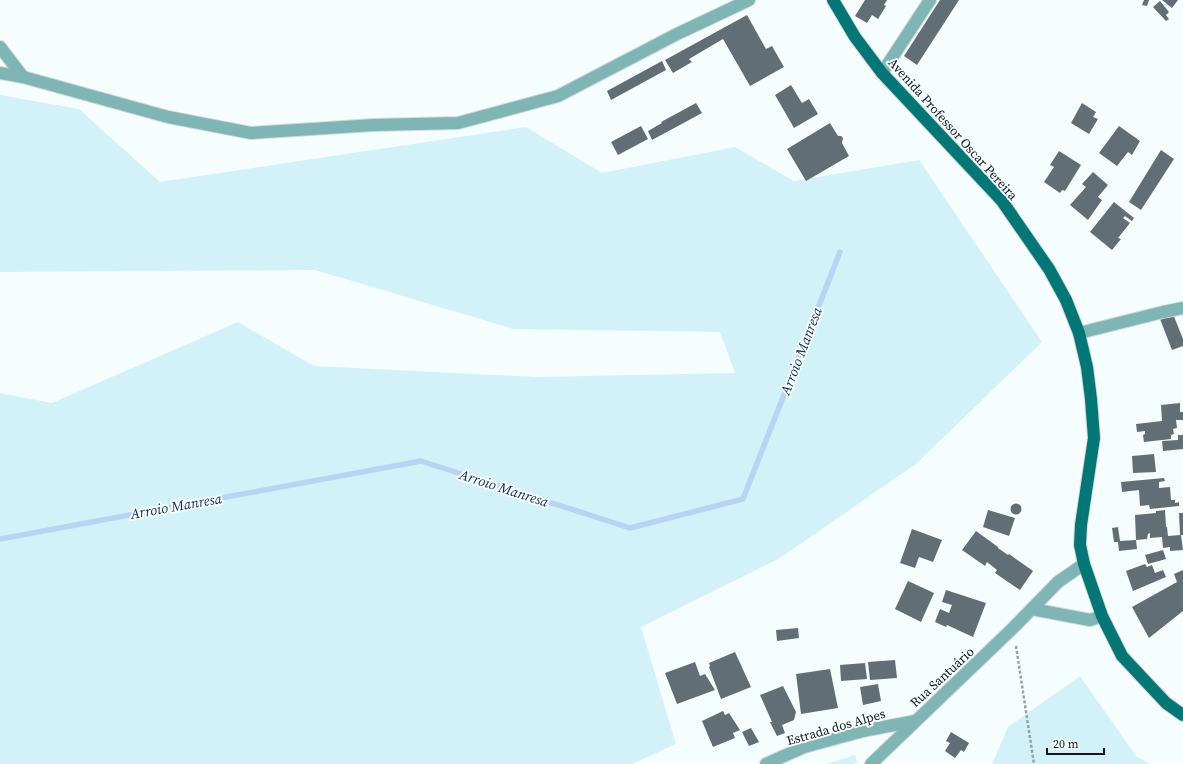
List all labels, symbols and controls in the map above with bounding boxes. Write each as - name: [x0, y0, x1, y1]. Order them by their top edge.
- street label: Avenida Professor Oscar Pereira: [885, 54, 1022, 204]
- water label: Arroio Manresa: [775, 304, 827, 399]
- water label: Arroio Manresa: [456, 464, 552, 512]
- water label: Arroio Manresa: [128, 488, 224, 524]
- street label: Rua Santuário: [906, 643, 978, 711]
- street label: Estrada dos Alpes: [785, 705, 888, 749]
- scale bar: [1047, 730, 1104, 756]
- text: 20 m: [1053, 736, 1079, 752]

